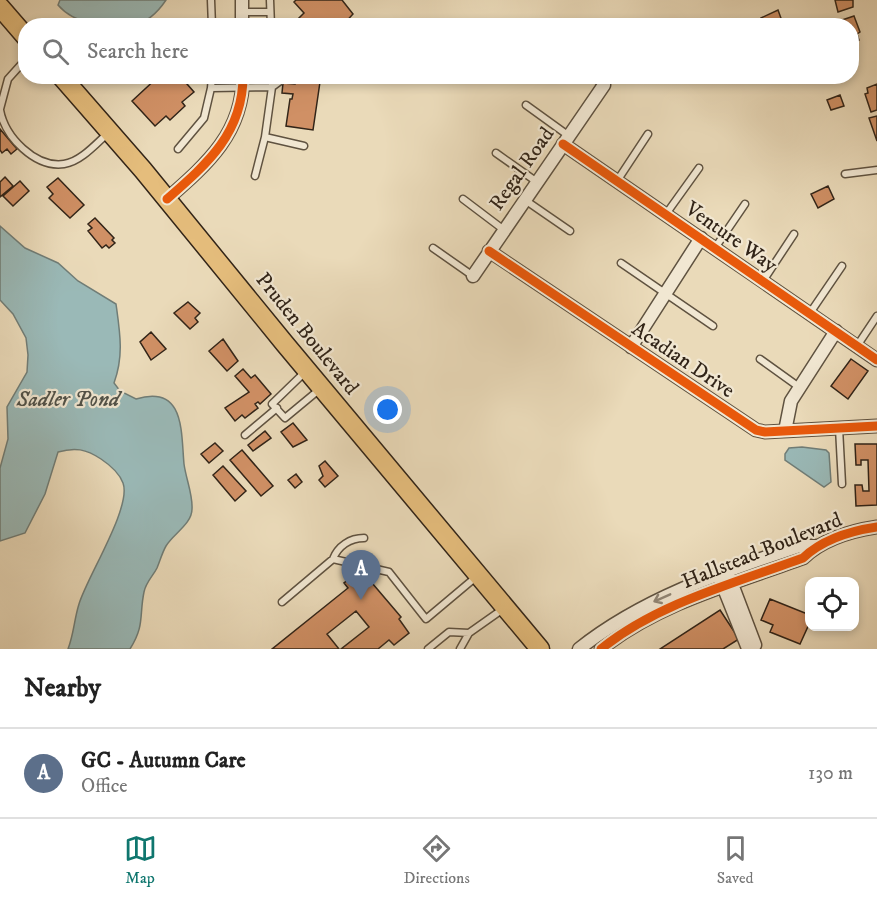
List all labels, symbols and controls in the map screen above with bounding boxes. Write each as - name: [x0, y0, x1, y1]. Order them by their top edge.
- search box: [18, 18, 859, 84]
- icon: search: [39, 35, 72, 68]
- text: Search here: [87, 38, 189, 65]
- street label: Regal Road: [484, 122, 560, 216]
- street label: Venture Way: [679, 195, 783, 279]
- street label: Pruden Boulevard: [250, 268, 365, 401]
- street label: Acadian Drive: [627, 316, 740, 404]
- water label: Sadler Pond: [15, 386, 123, 413]
- your location: [373, 395, 402, 424]
- street label: Hallstead Boulevard: [678, 507, 846, 595]
- pin: A: [342, 550, 380, 600]
- map controls: [805, 577, 859, 631]
- button: locate: [805, 577, 859, 631]
- one-way arrow: [654, 593, 672, 604]
- text: Nearby: [24, 672, 101, 705]
- text: GC - Autumn Care: [81, 747, 246, 774]
- text: A: [37, 761, 50, 786]
- text: 130 m: [808, 761, 853, 786]
- text: Office: [81, 774, 128, 799]
- tab: Map: [124, 832, 157, 888]
- tab: Directions: [404, 832, 470, 888]
- tab: Saved: [717, 832, 754, 888]

